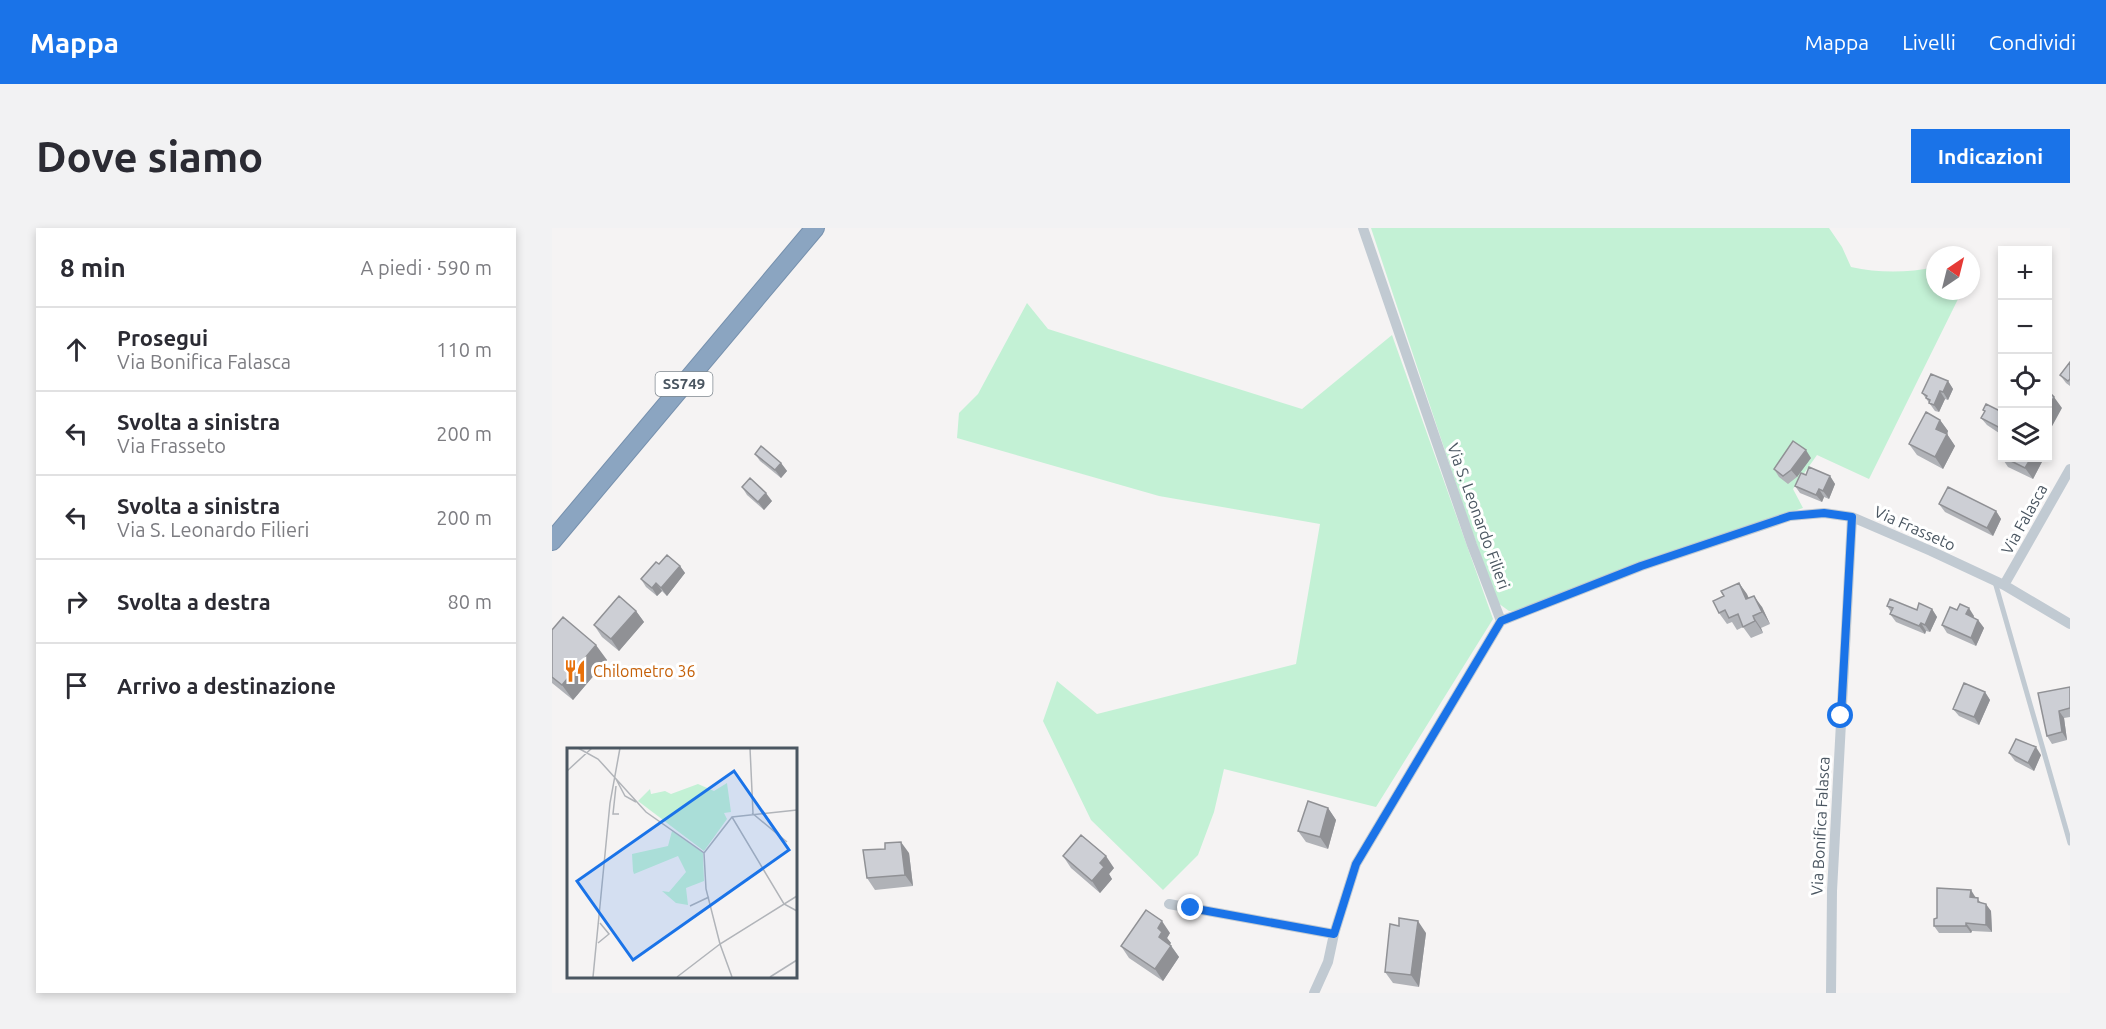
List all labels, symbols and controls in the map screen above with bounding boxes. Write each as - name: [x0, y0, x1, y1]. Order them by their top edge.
- text: Mappa: [30, 27, 119, 58]
- text: Mappa: [1805, 30, 1869, 54]
- text: Livelli: [1902, 30, 1956, 54]
- text: Condividi: [1989, 30, 2076, 54]
- button: Indicazioni: [1911, 129, 2070, 183]
- text: Dove siamo: [36, 133, 263, 180]
- north arrow: [1926, 246, 1980, 300]
- map controls: [1998, 246, 2052, 462]
- button: +: [1998, 246, 2052, 300]
- text: 8 min: [60, 253, 126, 282]
- text: A piedi · 590 m: [361, 256, 492, 279]
- button: −: [1998, 300, 2052, 354]
- text: Prosegui: [117, 325, 208, 350]
- icon: ahead: [60, 333, 93, 366]
- text: 110 m: [436, 338, 492, 361]
- text: Via Bonifica Falasca: [117, 350, 291, 373]
- button: locate: [1998, 354, 2052, 408]
- road number: SS749: [656, 372, 712, 396]
- button: layers: [1998, 408, 2052, 462]
- text: Svolta a sinistra: [117, 409, 280, 434]
- icon: left: [60, 417, 93, 450]
- text: 200 m: [436, 422, 492, 445]
- text: Via Frasseto: [117, 434, 226, 457]
- street label: Via S. Leonardo Filieri: [1444, 441, 1514, 591]
- street label: Via Falasca: [1997, 481, 2051, 557]
- text: Svolta a sinistra: [117, 493, 280, 518]
- icon: left: [60, 501, 93, 534]
- street label: Via Frasseto: [1872, 502, 1958, 554]
- text: 200 m: [436, 506, 492, 529]
- text: Via S. Leonardo Filieri: [117, 518, 309, 541]
- icon: right: [60, 585, 93, 618]
- text: Svolta a destra: [117, 589, 271, 614]
- text: 80 m: [448, 590, 492, 613]
- restaurant icon: Chilometro 36: [562, 658, 588, 684]
- place label: Chilometro 36: [593, 662, 695, 680]
- icon: arrive: [60, 669, 93, 702]
- text: Arrivo a destinazione: [117, 673, 336, 698]
- route start: [1827, 702, 1853, 728]
- inset map: [567, 748, 796, 978]
- street label: Via Bonifica Falasca: [1807, 756, 1833, 896]
- route end: [1177, 894, 1203, 920]

